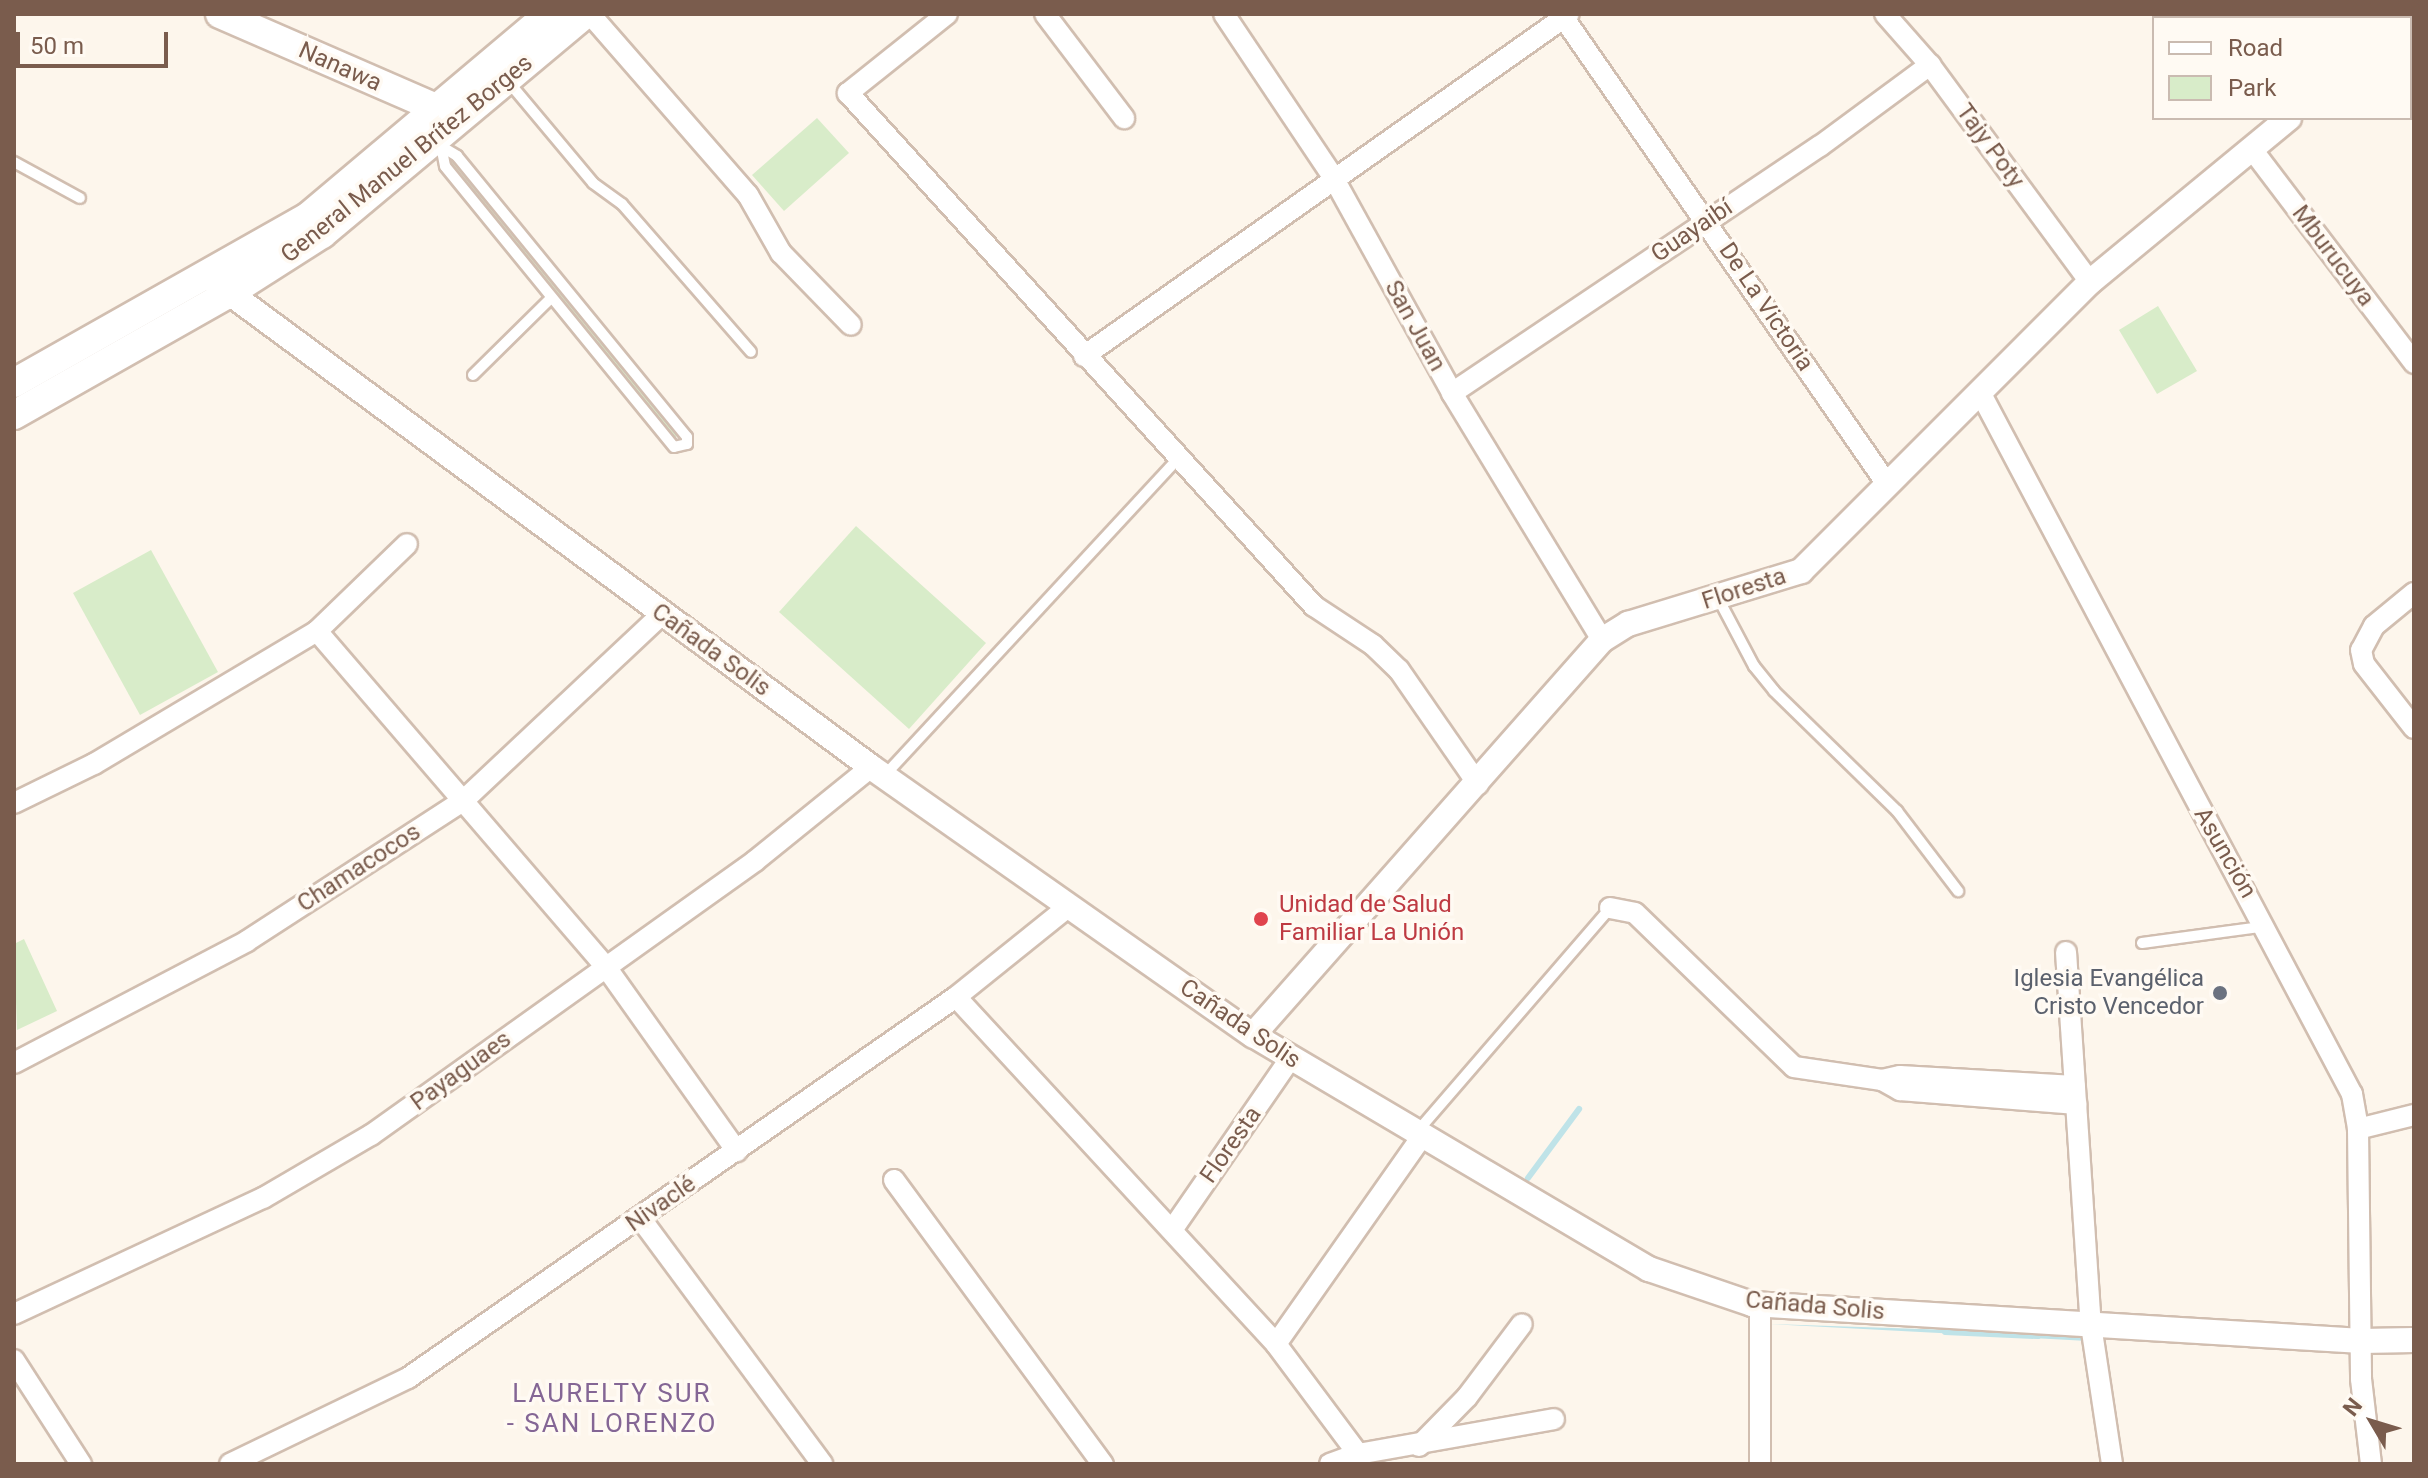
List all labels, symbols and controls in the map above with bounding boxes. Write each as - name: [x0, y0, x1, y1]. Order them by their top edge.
- scale bar: [20, 16, 172, 66]
- legend: [2152, 16, 2412, 120]
- text: 50 m: [30, 32, 84, 60]
- text: Road: [2228, 34, 2283, 62]
- street label: Nanawa: [294, 36, 386, 98]
- street label: General Manuel Brítez Borges: [275, 49, 539, 269]
- text: Park: [2228, 74, 2276, 102]
- street label: Tajy Poty: [1950, 98, 2030, 194]
- street label: Guayaibí: [1646, 193, 1738, 269]
- street label: Mburucuya: [2286, 200, 2380, 312]
- street label: De La Victoria: [1713, 237, 1819, 377]
- street label: San Juan: [1378, 276, 1452, 376]
- street label: Floresta: [1698, 562, 1790, 616]
- street label: Cañada Solis: [646, 597, 776, 703]
- street label: Asunción: [2188, 803, 2262, 903]
- street label: Chamacocos: [292, 818, 426, 918]
- place label: Unidad de Salud Familiar La Unión: [1279, 891, 1464, 947]
- marker: Unidad de Salud Familiar La Unión: [1250, 908, 1272, 930]
- place label: Iglesia Evangélica Cristo Vencedor: [2014, 965, 2204, 1021]
- street label: Cañada Solis: [1174, 973, 1306, 1075]
- marker: Iglesia Evangélica Cristo Vencedor: [2211, 984, 2229, 1002]
- street label: Payaguaes: [405, 1025, 517, 1117]
- street label: Floresta: [1194, 1101, 1268, 1189]
- street label: Nivaclé: [621, 1170, 701, 1238]
- street label: Cañada Solis: [1744, 1286, 1886, 1326]
- district label: LAURELTY SUR - SAN LORENZO: [507, 1378, 717, 1440]
- north arrow: [2332, 1382, 2412, 1462]
- text: N: [2338, 1393, 2367, 1421]

